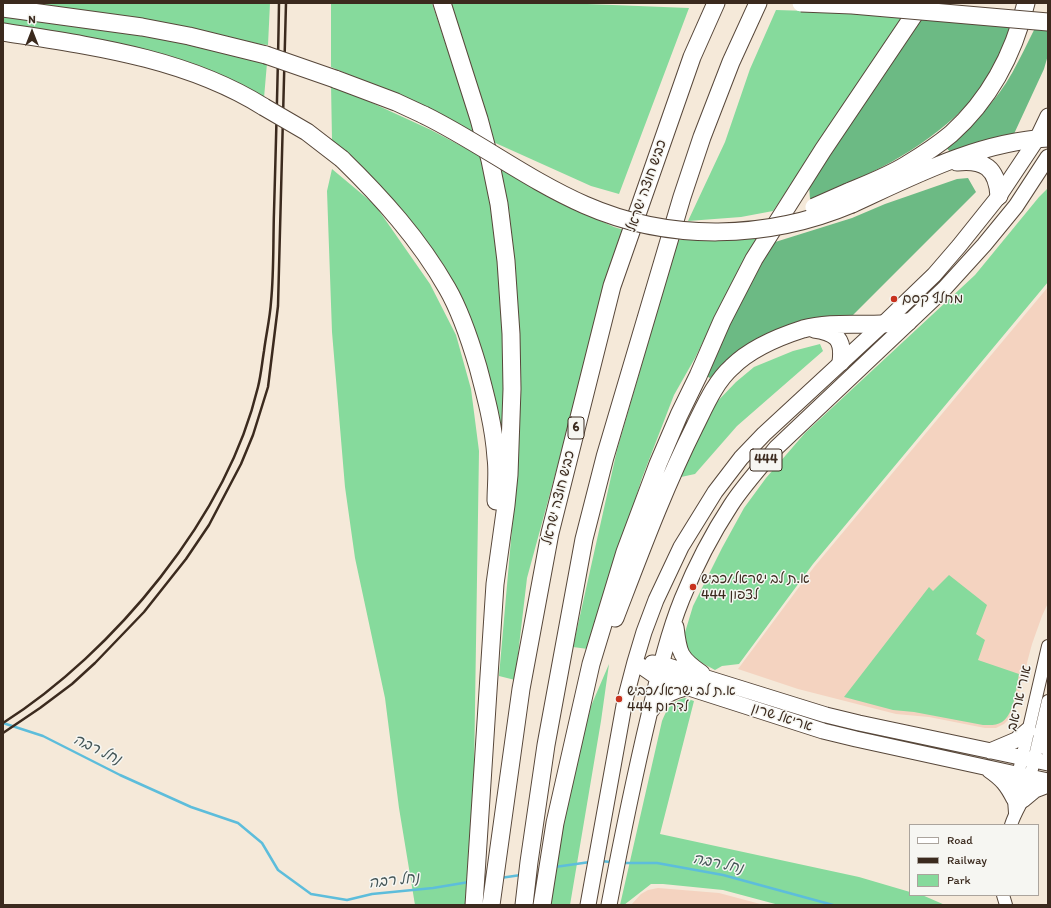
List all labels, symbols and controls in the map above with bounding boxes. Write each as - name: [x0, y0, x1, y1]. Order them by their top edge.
- north arrow: [12, 12, 52, 52]
- text: N: [28, 13, 36, 26]
- street label: כביש חוצה ישראל: [623, 138, 671, 234]
- place label: מחלף קסם: [902, 291, 963, 307]
- marker: מחלף קסם: [889, 294, 899, 304]
- road number: 6: [568, 417, 584, 439]
- street label: כביש חוצה ישראל: [539, 449, 579, 547]
- road number: 444: [750, 449, 782, 471]
- place label: א.ת לב ישראל/כביש 444 לצפון: [701, 571, 809, 604]
- marker: א.ת לב ישראל/כביש 444 לצפון: [688, 582, 698, 592]
- street label: אורי אריאב: [1004, 663, 1036, 733]
- place label: א.ת לב ישראל/כביש 444 לדרום: [627, 683, 735, 716]
- marker: א.ת לב ישראל/כביש 444 לדרום: [614, 694, 624, 704]
- street label: אריאל שרון: [749, 700, 815, 736]
- water label: נחל רבה: [70, 731, 124, 769]
- legend: [909, 824, 1039, 896]
- text: Road: [947, 833, 973, 847]
- water label: נחל רבה: [691, 850, 745, 878]
- text: Railway: [947, 853, 987, 867]
- water label: נחל רבה: [368, 869, 420, 893]
- text: Park: [947, 873, 971, 887]

